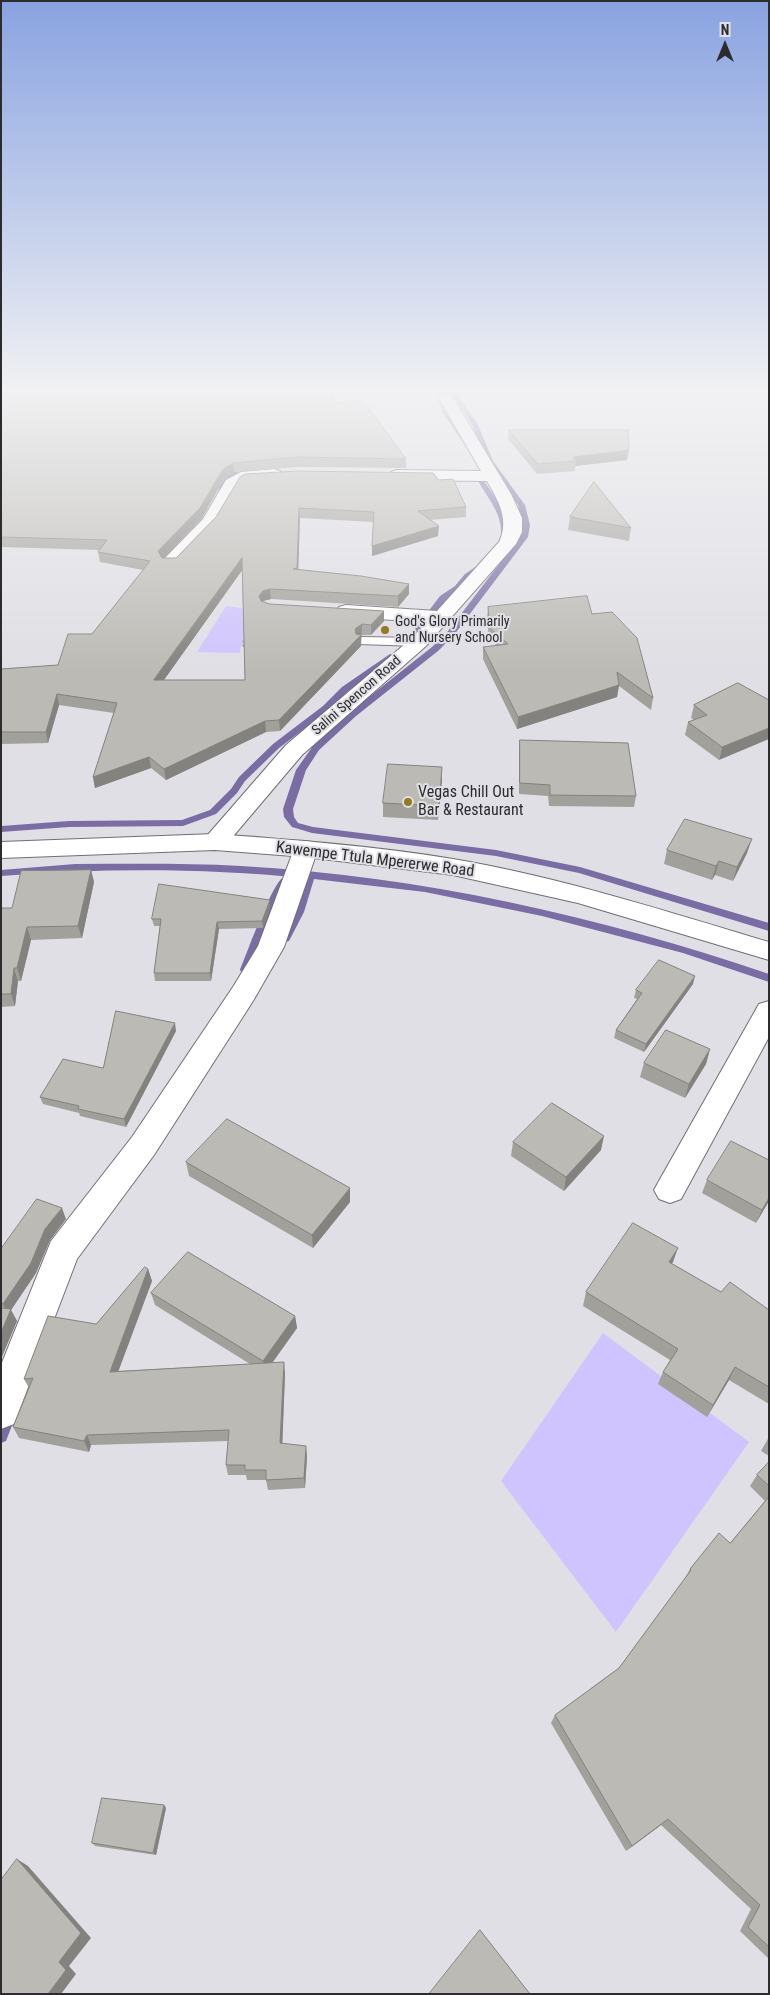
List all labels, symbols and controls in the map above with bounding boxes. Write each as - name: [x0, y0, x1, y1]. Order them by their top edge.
- north arrow: [700, 20, 750, 70]
- text: N: [721, 22, 729, 38]
- place label: God's Glory Primarily and Nursery School: [395, 614, 510, 646]
- marker: God's Glory Primarily and Nursery School: [379, 624, 391, 636]
- street label: Salini Spencon Road: [309, 653, 405, 739]
- place label: Vegas Chill Out Bar & Restaurant: [418, 783, 523, 821]
- marker: Vegas Chill Out Bar & Restaurant: [402, 796, 414, 808]
- street label: Kawempe Ttula Mpererwe Road: [275, 838, 475, 882]

